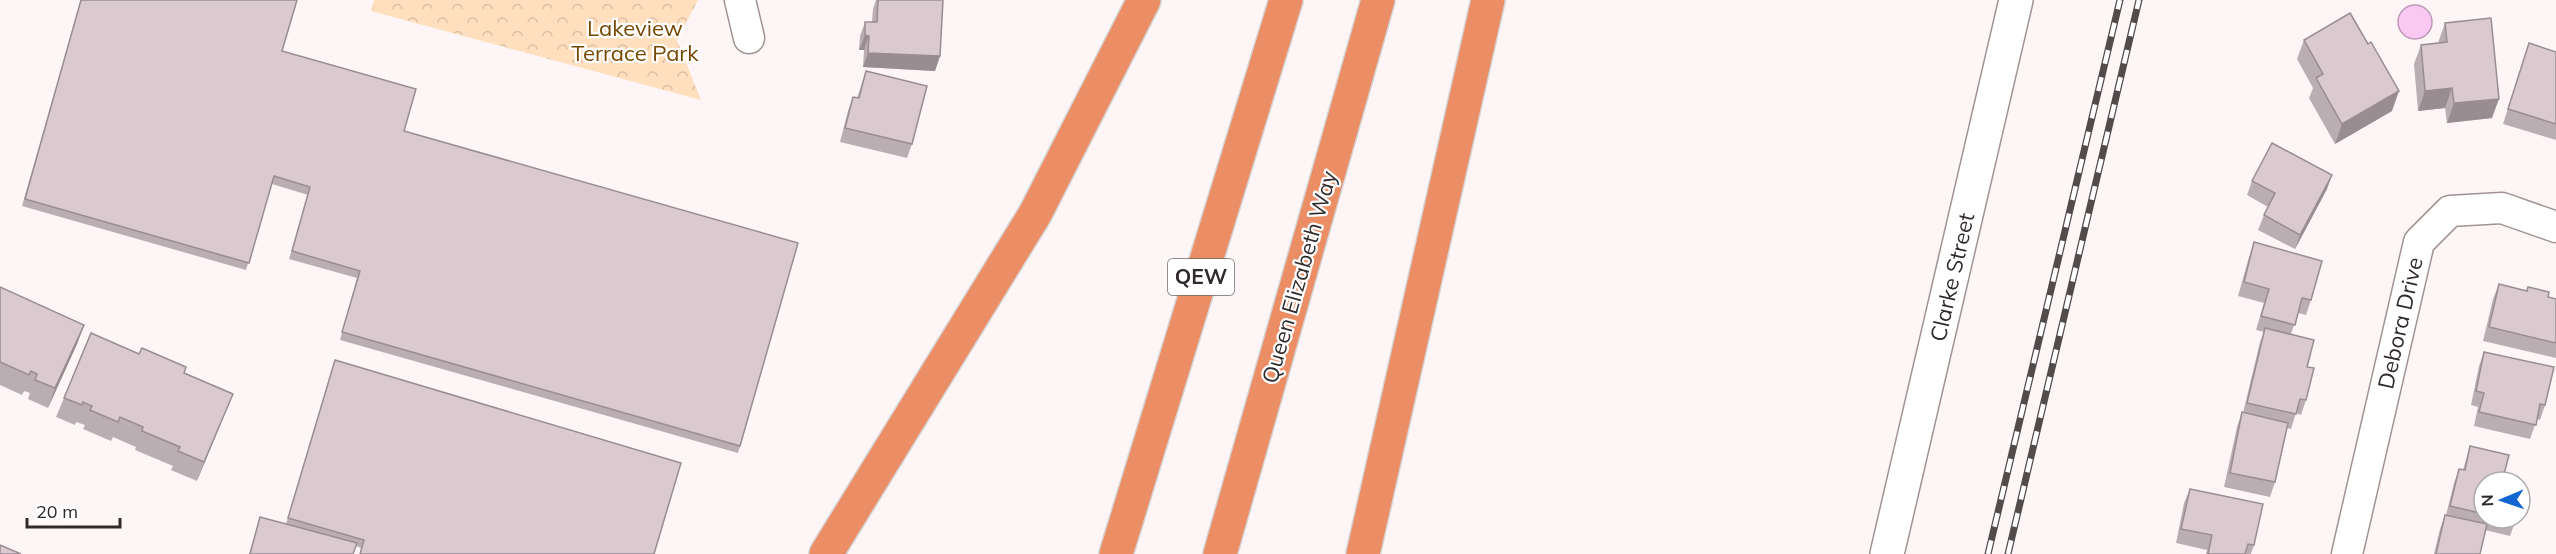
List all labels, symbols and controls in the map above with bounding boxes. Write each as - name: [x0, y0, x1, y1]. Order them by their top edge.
- park label: Lakeview Terrace Park: [571, 14, 699, 67]
- street label: Queen Elizabeth Way: [1255, 167, 1343, 386]
- street label: Clarke Street: [1924, 210, 1980, 344]
- street label: Debora Drive: [2371, 254, 2429, 392]
- road number: QEW: [1168, 259, 1234, 295]
- north arrow: [2472, 470, 2532, 530]
- scale bar: [27, 491, 120, 529]
- text: N: [2477, 494, 2497, 507]
- text: 20 m: [36, 500, 78, 523]

